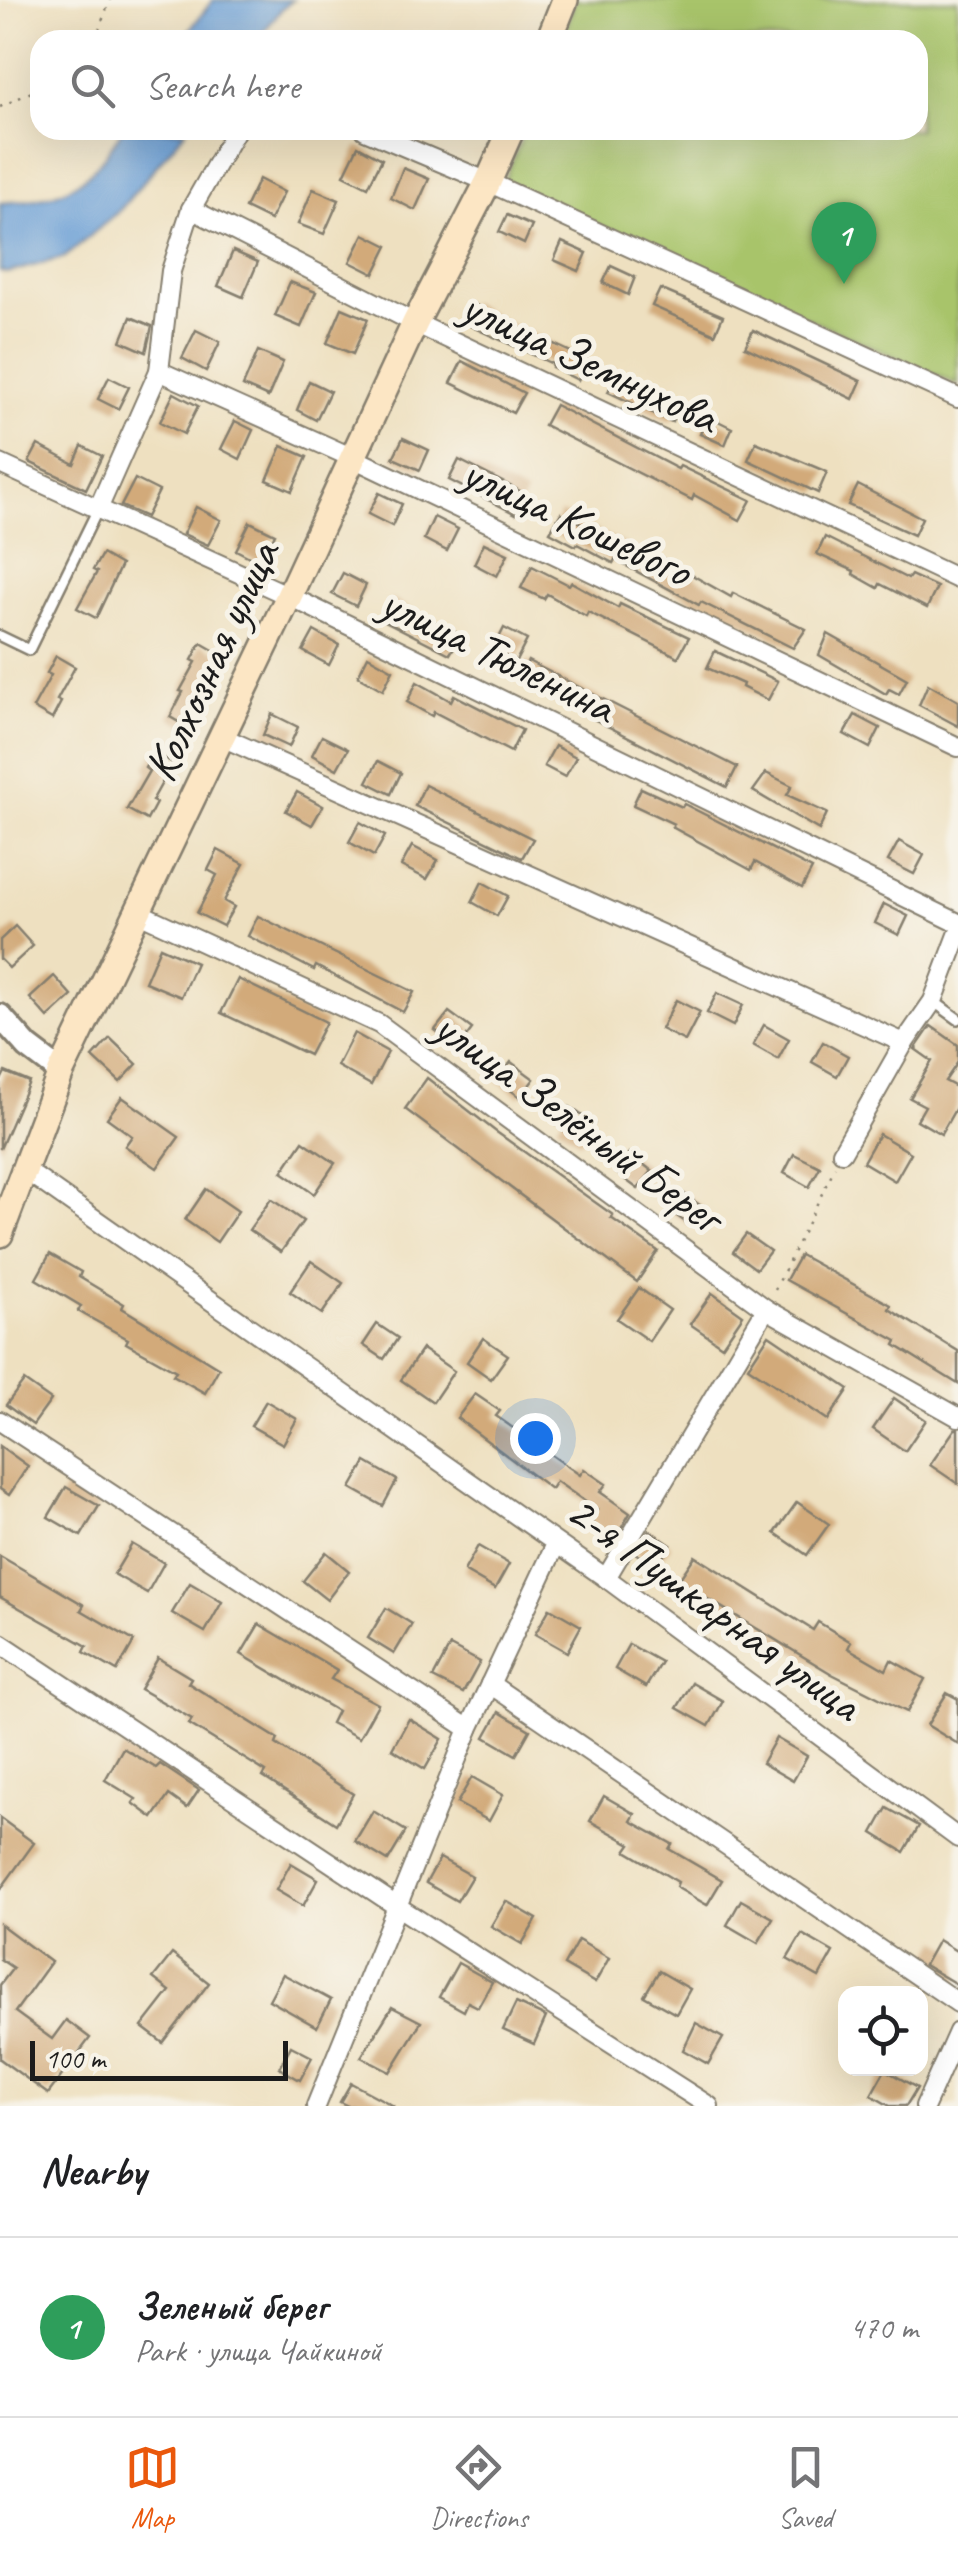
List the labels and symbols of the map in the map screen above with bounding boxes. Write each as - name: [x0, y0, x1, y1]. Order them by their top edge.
- pin: 1: [812, 202, 876, 284]
- street label: улица Земнухова: [450, 274, 730, 448]
- street label: улица Кошевого: [450, 441, 704, 601]
- street label: Колхозная улица: [129, 529, 294, 790]
- street label: улица Тюленина: [368, 570, 628, 738]
- street label: улица Зелёный Берег: [420, 995, 739, 1249]
- your location: [510, 1413, 561, 1464]
- street label: 2-я Пушкарная улица: [555, 1480, 875, 1736]
- scale bar: [30, 2036, 288, 2080]

